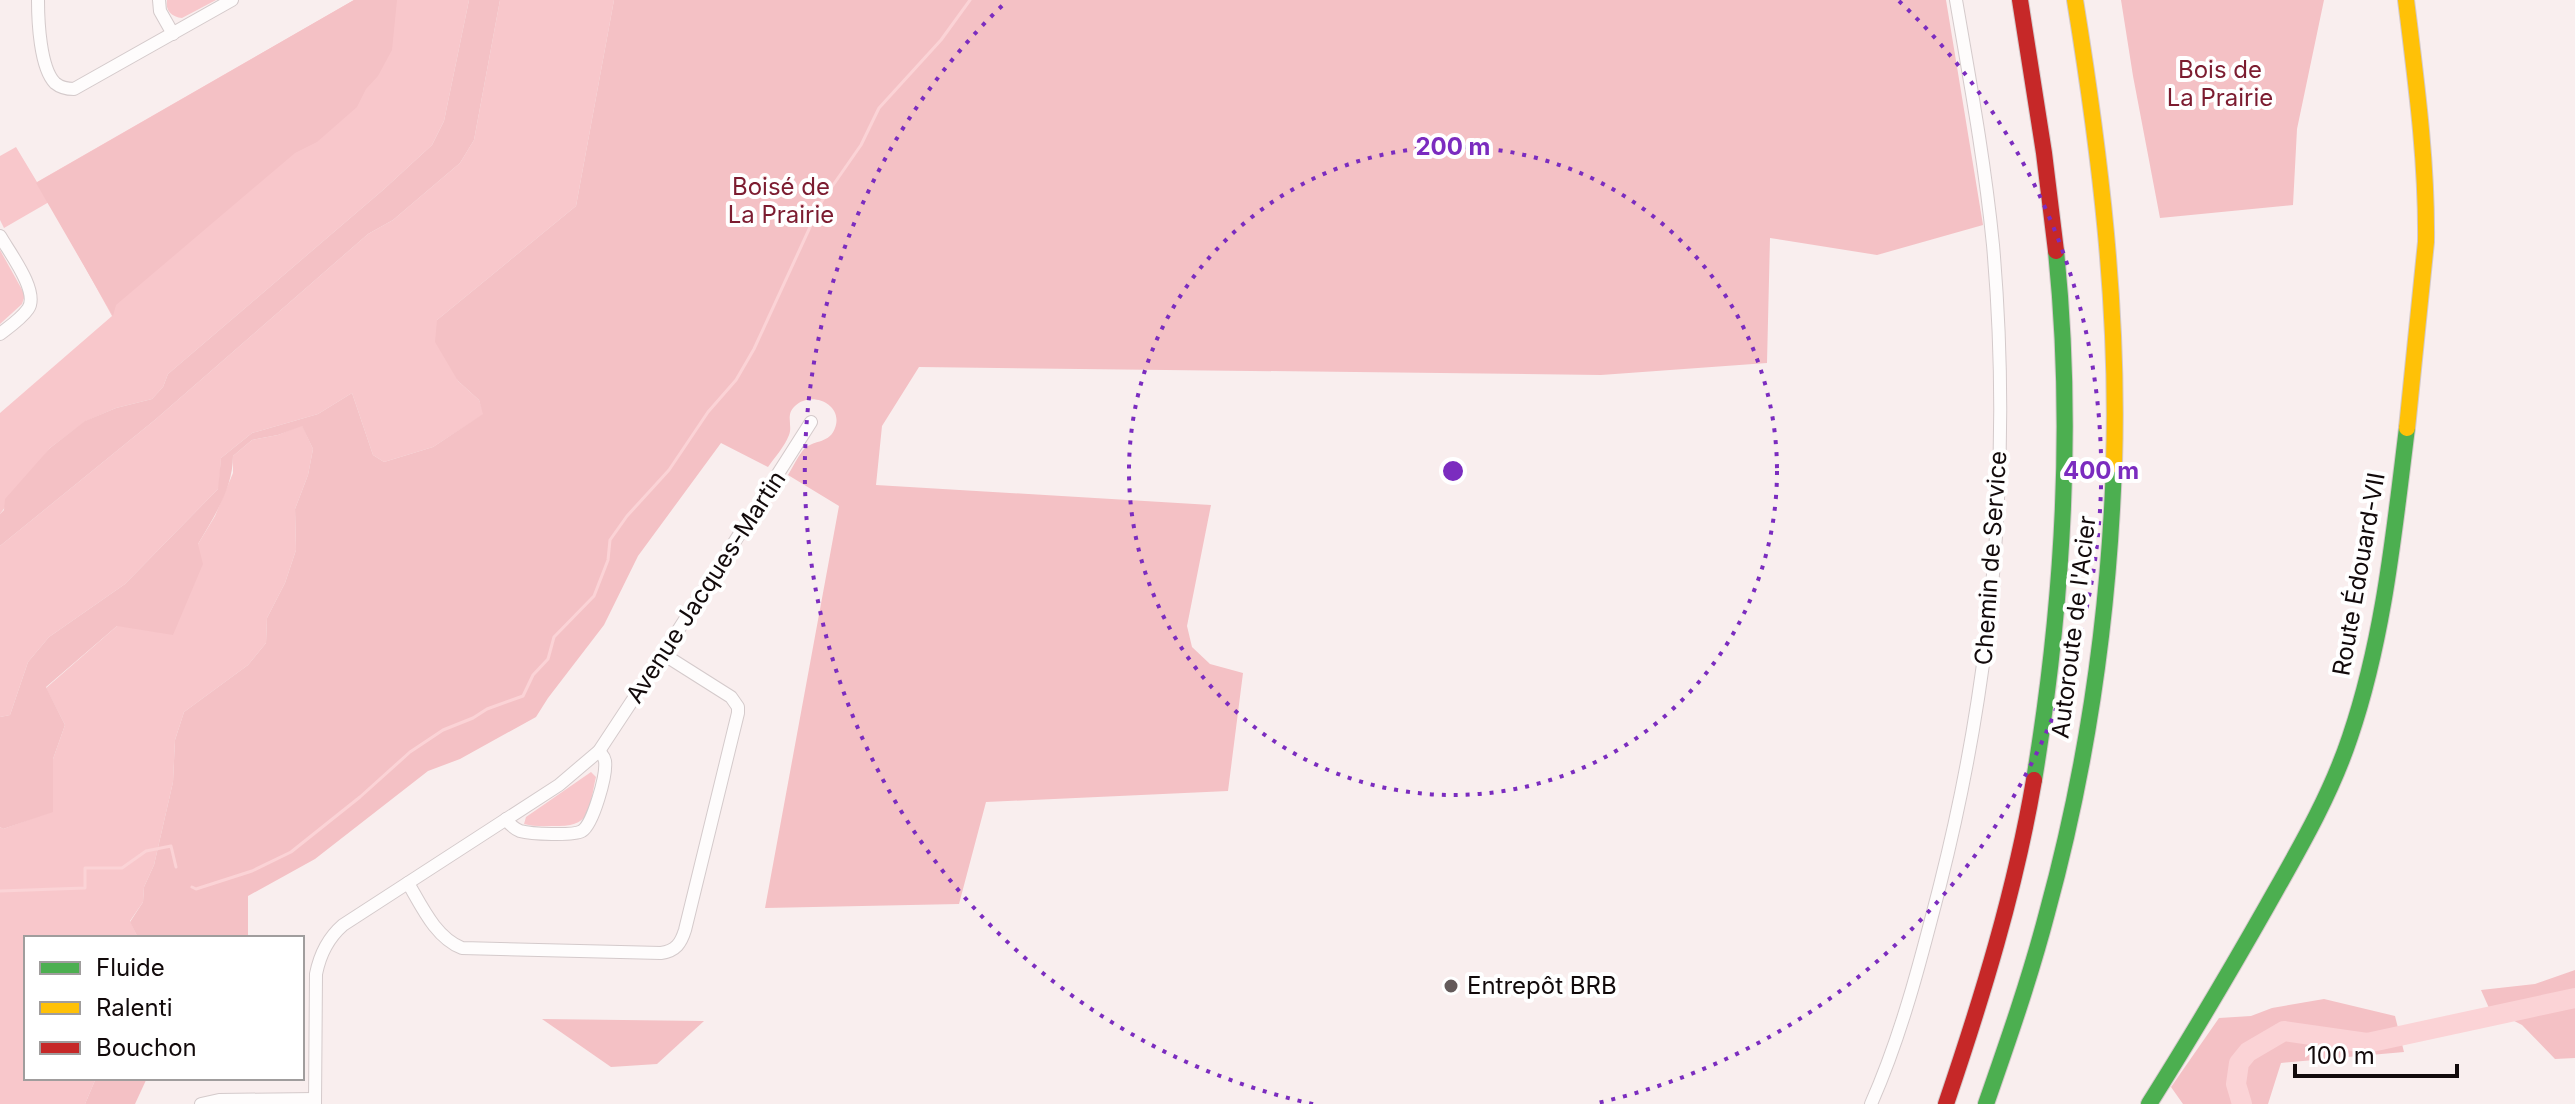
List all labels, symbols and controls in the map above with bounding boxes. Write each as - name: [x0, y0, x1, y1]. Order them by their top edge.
- park label: Bois de La Prairie: [2167, 55, 2273, 112]
- text: 200 m: [1415, 132, 1491, 161]
- park label: Boisé de La Prairie: [728, 172, 834, 229]
- street label: Chemin de Service: [1969, 450, 2012, 666]
- text: 400 m: [2063, 456, 2139, 485]
- centre of rings: [1439, 457, 1467, 485]
- street label: Avenue Jacques-Martin: [620, 465, 792, 708]
- street label: Route Édouard-VII: [2325, 470, 2391, 678]
- street label: Autoroute de l'Acier: [2045, 514, 2102, 740]
- legend: [24, 936, 304, 1080]
- text: Fluide: [96, 953, 165, 982]
- place label: Entrepôt BRB: [1467, 971, 1617, 1000]
- marker: Entrepôt BRB: [1442, 977, 1460, 995]
- text: Ralenti: [96, 993, 172, 1022]
- scale bar: [2295, 1028, 2457, 1078]
- text: Bouchon: [96, 1033, 197, 1062]
- text: 100 m: [2307, 1041, 2375, 1070]

